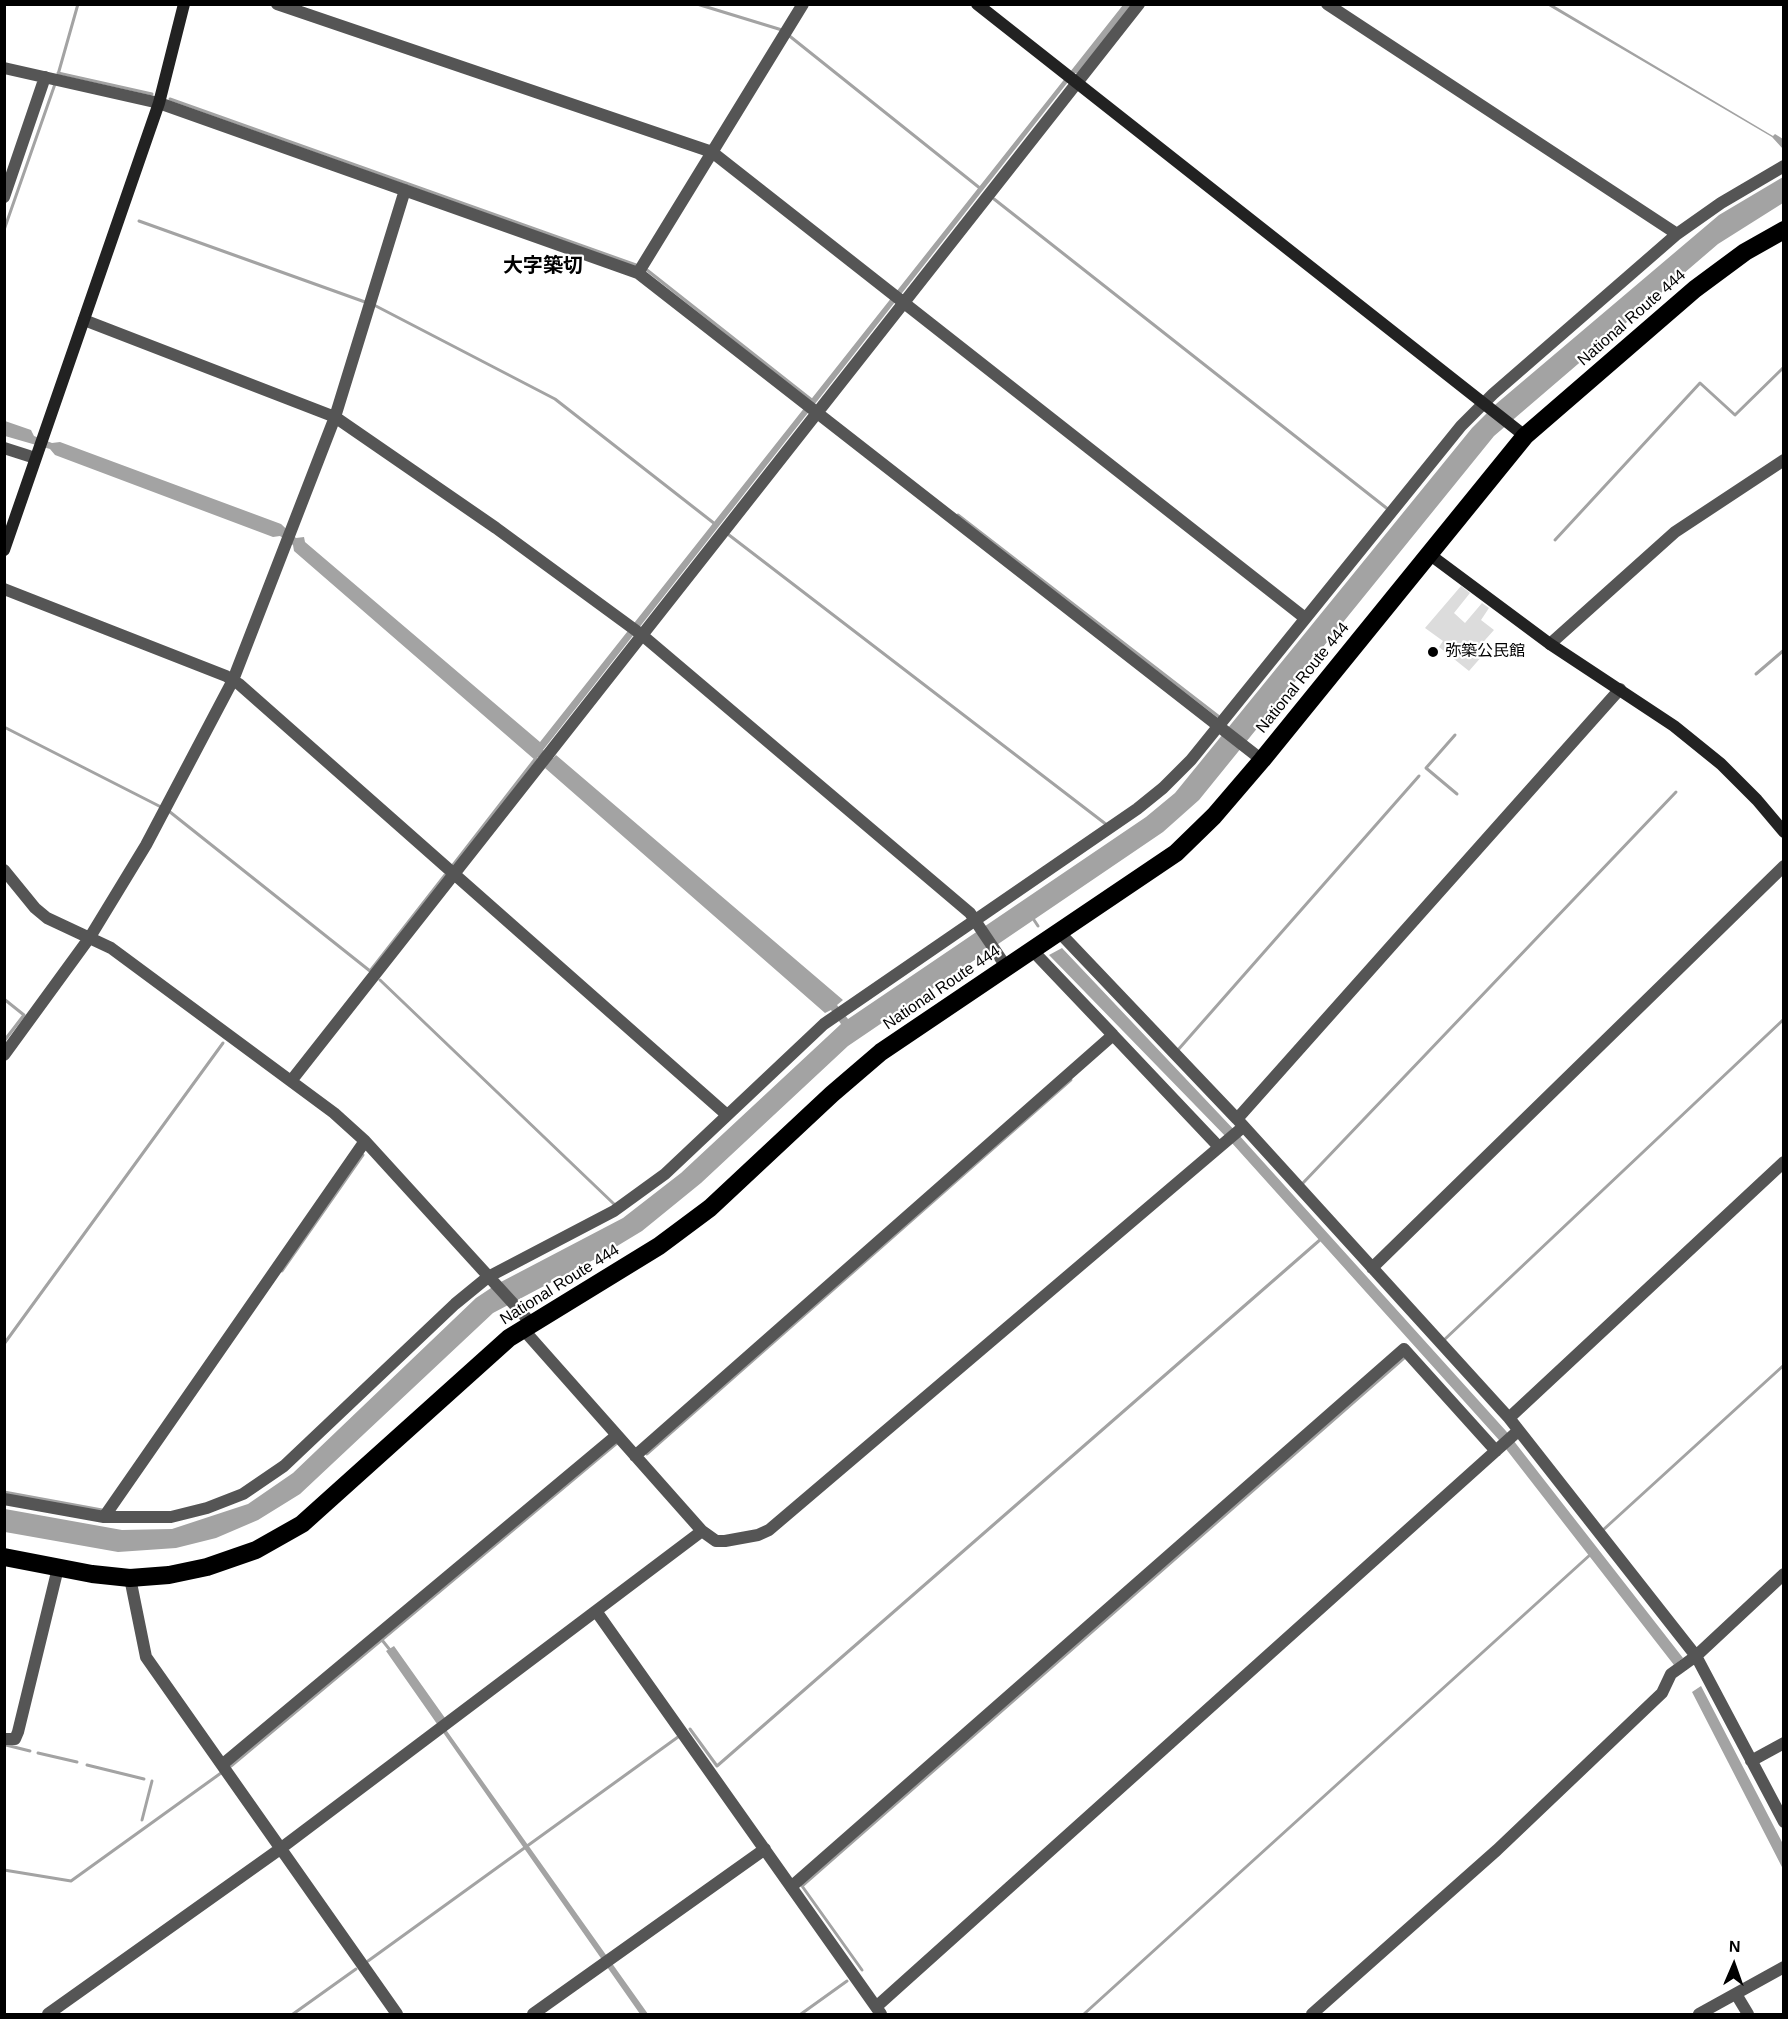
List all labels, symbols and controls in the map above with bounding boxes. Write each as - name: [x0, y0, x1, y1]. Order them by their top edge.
- district label: 大字築切: [503, 254, 583, 278]
- street label: National Route 444: [1574, 266, 1690, 370]
- street label: National Route 444: [1252, 619, 1354, 737]
- place label: 弥築公民館: [1445, 642, 1525, 662]
- marker: 弥築公民館: [1426, 645, 1440, 659]
- street label: National Route 444: [880, 942, 1004, 1034]
- street label: National Route 444: [497, 1241, 623, 1329]
- north arrow: [1704, 1935, 1764, 1995]
- text: N: [1729, 1938, 1741, 1955]

